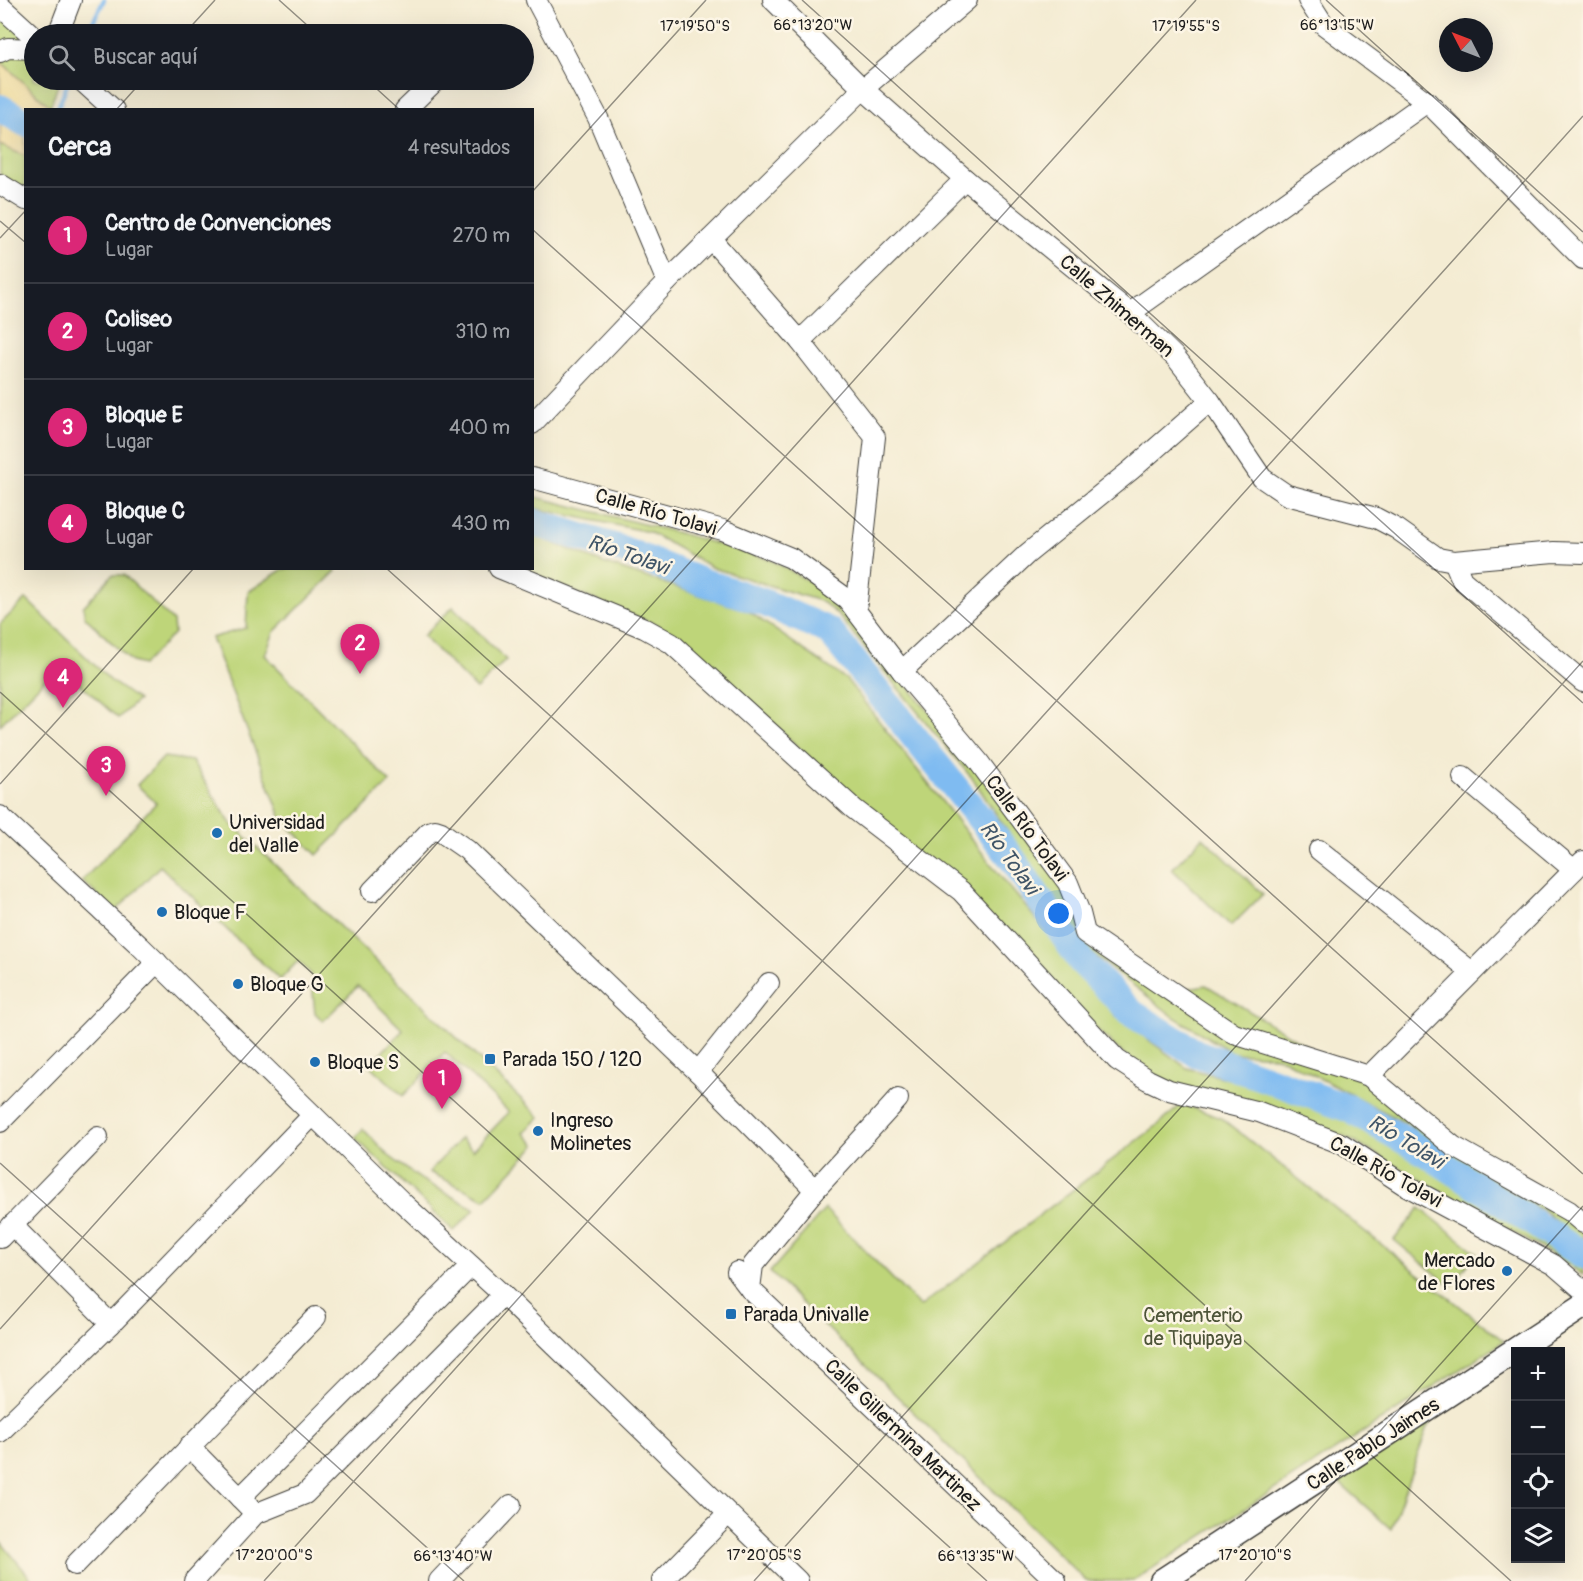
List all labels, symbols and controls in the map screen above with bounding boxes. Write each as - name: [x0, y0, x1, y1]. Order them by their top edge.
- text: 66°13'20"W: [774, 16, 853, 35]
- text: 66°13'15"W: [1300, 16, 1374, 35]
- text: 17°19'50"S: [660, 17, 730, 36]
- text: 17°19'55"S: [1152, 17, 1220, 36]
- north arrow: [1439, 18, 1493, 72]
- search box: [24, 24, 534, 90]
- icon: search: [45, 41, 78, 74]
- text: Buscar aquí: [93, 43, 198, 71]
- text: Cerca: [48, 131, 111, 163]
- text: 4 resultados: [408, 135, 510, 160]
- text: Centro de Convenciones: [105, 209, 331, 237]
- text: 1: [64, 223, 71, 248]
- text: 270 m: [452, 223, 510, 248]
- text: Lugar: [105, 237, 153, 262]
- street label: Calle Zhimerman: [1054, 249, 1180, 363]
- text: Coliseo: [105, 305, 172, 333]
- text: 2: [62, 319, 73, 344]
- text: 310 m: [455, 319, 510, 344]
- text: Lugar: [105, 333, 153, 358]
- text: Bloque E: [105, 401, 183, 429]
- text: 3: [62, 415, 73, 440]
- text: 400 m: [449, 415, 510, 440]
- text: Lugar: [105, 429, 153, 454]
- street label: Calle Río Tolavi: [592, 483, 720, 541]
- text: Bloque C: [105, 497, 185, 525]
- text: 4: [62, 511, 73, 536]
- text: 430 m: [451, 511, 510, 536]
- text: Lugar: [105, 525, 153, 550]
- water label: Río Tolavi: [584, 529, 675, 582]
- pin: 2: [340, 624, 380, 674]
- pin: 4: [44, 658, 82, 708]
- pin: 3: [86, 746, 126, 796]
- street label: Calle Río Tolavi: [981, 770, 1073, 886]
- place label: Universidad del Valle: [229, 810, 325, 858]
- water label: Río Tolavi: [974, 817, 1044, 899]
- marker: Universidad del Valle: [210, 826, 224, 840]
- your location: [1044, 899, 1073, 928]
- place label: Bloque F: [174, 900, 246, 925]
- marker: Bloque F: [155, 905, 169, 919]
- place label: Bloque G: [250, 972, 324, 997]
- marker: Bloque G: [231, 977, 245, 991]
- place label: Parada 150 / 120: [502, 1047, 642, 1072]
- place label: Bloque S: [327, 1050, 399, 1075]
- marker: Parada 150 / 120: [483, 1052, 497, 1066]
- marker: Bloque S: [308, 1055, 322, 1069]
- pin: 1: [422, 1060, 462, 1109]
- place label: Ingreso Molinetes: [550, 1108, 631, 1156]
- water label: Río Tolavi: [1363, 1109, 1452, 1177]
- marker: Ingreso Molinetes: [531, 1124, 545, 1138]
- street label: Calle Río Tolavi: [1325, 1131, 1447, 1213]
- place label: Mercado de Flores: [1418, 1248, 1495, 1296]
- marker: Mercado de Flores: [1500, 1264, 1514, 1278]
- place label: Parada Univalle: [743, 1302, 869, 1327]
- park label: Cementerio de Tiquipaya: [1143, 1303, 1243, 1351]
- marker: Parada Univalle: [724, 1307, 738, 1321]
- map controls: [1511, 1347, 1565, 1563]
- button: +: [1511, 1347, 1565, 1401]
- street label: Calle Gillermina Martinez: [819, 1354, 987, 1516]
- street label: Calle Pablo Jaimes: [1302, 1392, 1444, 1496]
- button: −: [1511, 1401, 1565, 1455]
- button: locate: [1511, 1455, 1565, 1509]
- button: layers: [1511, 1509, 1565, 1563]
- text: 17°20'00"S: [235, 1546, 313, 1565]
- text: 17°20'05"S: [726, 1546, 802, 1565]
- text: 17°20'10"S: [1219, 1546, 1291, 1565]
- text: 66°13'40"W: [413, 1547, 493, 1566]
- text: 66°13'35"W: [938, 1547, 1015, 1566]

